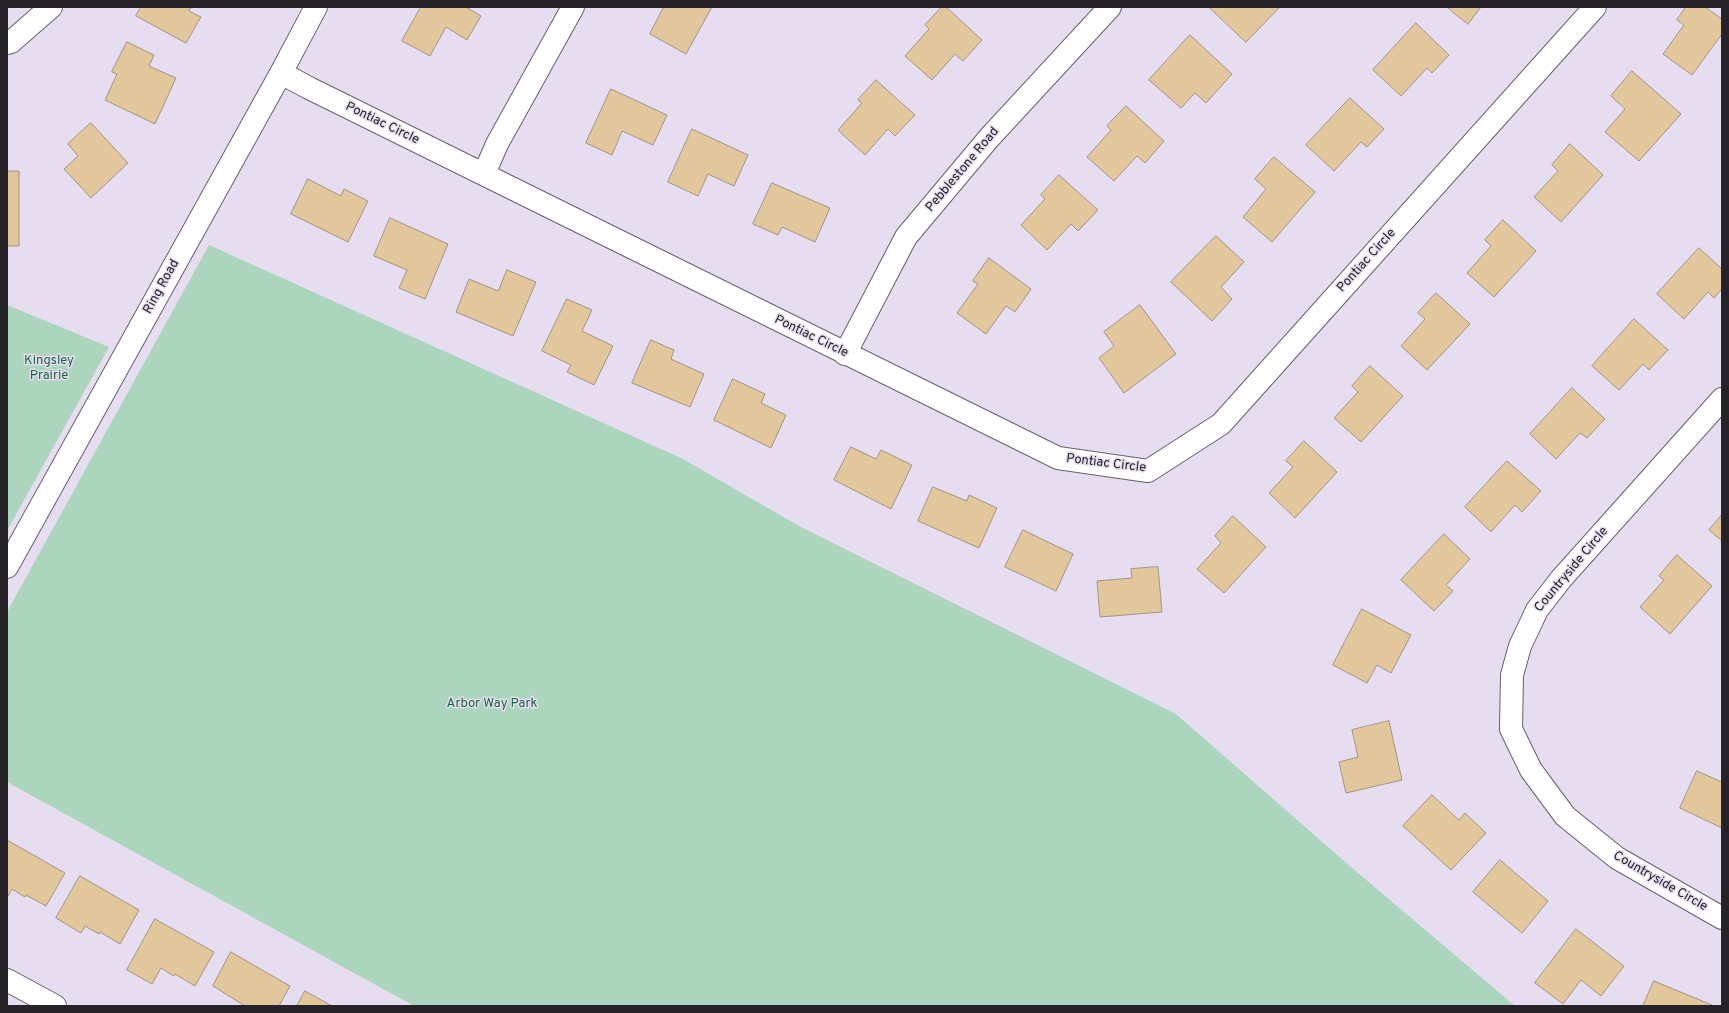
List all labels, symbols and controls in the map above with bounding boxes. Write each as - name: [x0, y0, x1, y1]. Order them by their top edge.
- street label: Pontiac Circle: [342, 99, 422, 149]
- street label: Pebblestone Road: [923, 124, 1003, 216]
- street label: Pontiac Circle: [1334, 226, 1400, 296]
- street label: Ring Road: [141, 257, 183, 317]
- street label: Pontiac Circle: [771, 312, 851, 362]
- park label: Kingsley Prairie: [24, 353, 74, 384]
- street label: Pontiac Circle: [1065, 451, 1147, 477]
- street label: Countryside Circle: [1532, 524, 1612, 616]
- park label: Arbor Way Park: [447, 696, 537, 712]
- street label: Countryside Circle: [1610, 849, 1710, 915]

